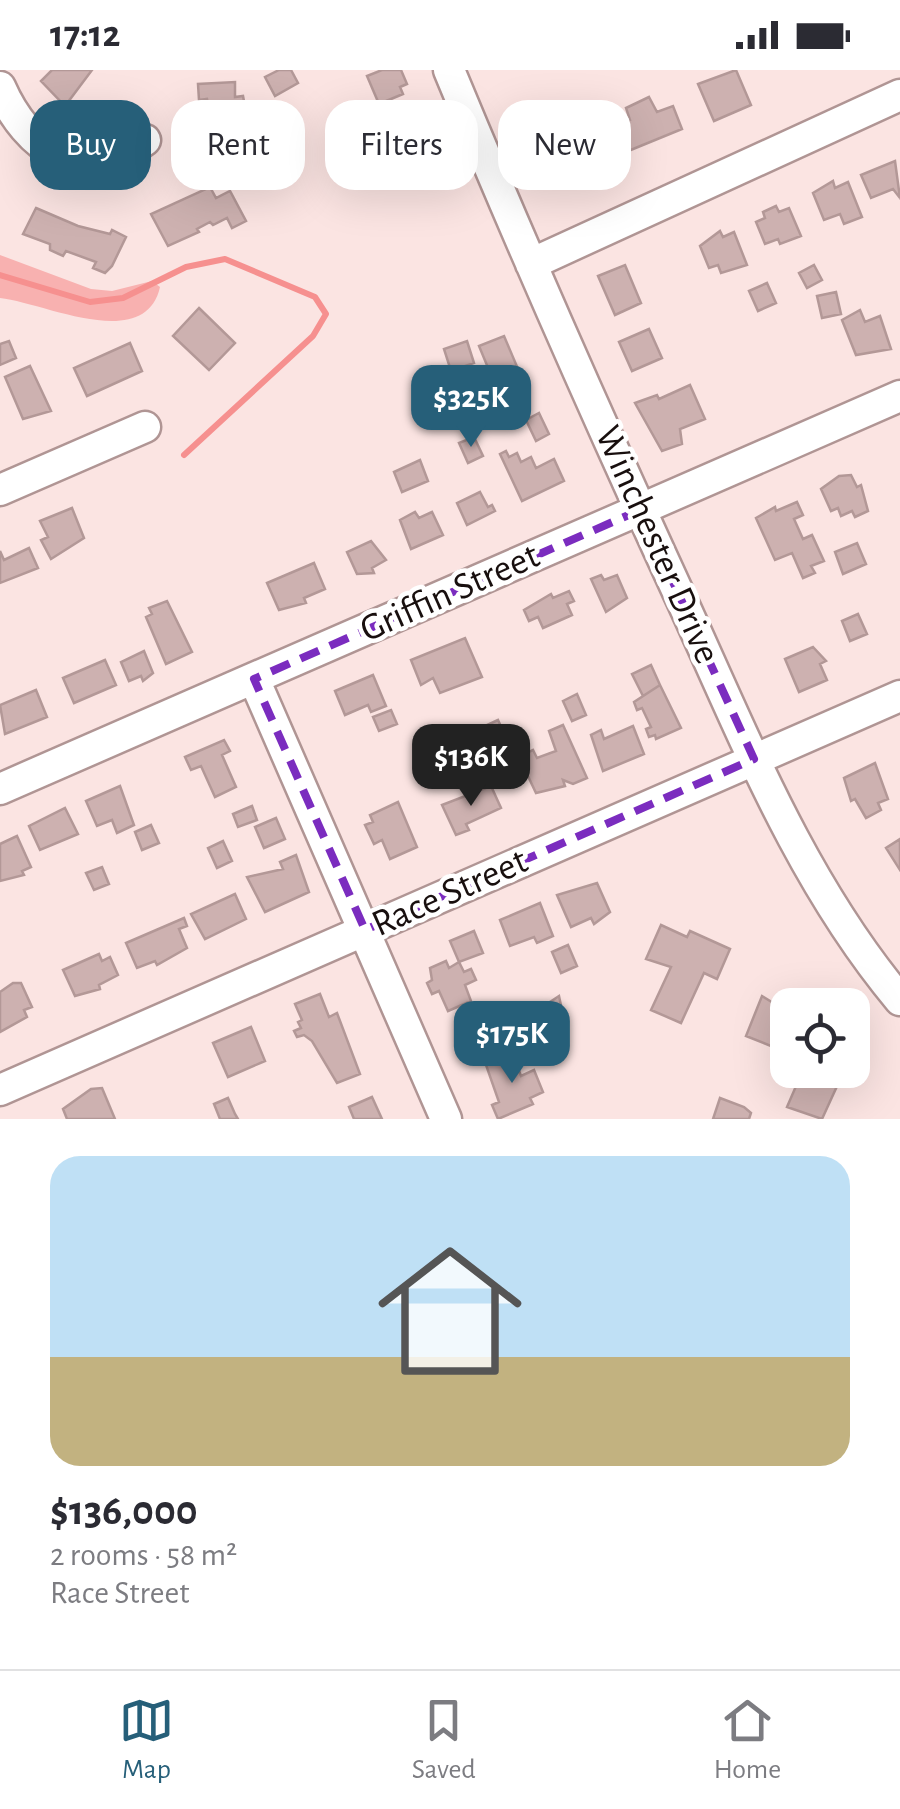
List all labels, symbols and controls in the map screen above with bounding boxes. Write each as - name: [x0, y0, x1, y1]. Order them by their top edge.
- text: 17:12: [50, 16, 120, 54]
- chip: Buy: [30, 100, 151, 190]
- chip: Rent: [171, 100, 305, 190]
- chip: Filters: [325, 100, 478, 190]
- chip: New: [498, 100, 631, 190]
- pin: $325K: [401, 365, 541, 450]
- text: $325K: [433, 381, 509, 413]
- street label: Winchester Drive: [588, 421, 726, 669]
- street label: Griffin Street: [355, 537, 545, 649]
- pin: $136K: [401, 724, 541, 809]
- text: $136K: [434, 740, 508, 772]
- street label: Race Street: [367, 842, 533, 944]
- map controls: [770, 988, 870, 1088]
- button: locate: [770, 988, 870, 1088]
- pin: $175K: [442, 1001, 582, 1086]
- text: $175K: [476, 1017, 548, 1049]
- icon: home: [360, 1221, 540, 1401]
- text: $136,000: [50, 1490, 198, 1532]
- text: 2 rooms · 58 m²: [50, 1539, 237, 1571]
- text: Race Street: [50, 1577, 190, 1609]
- tab: Map: [119, 1693, 174, 1787]
- tab: Saved: [412, 1693, 476, 1787]
- tab: Home: [714, 1693, 781, 1787]

